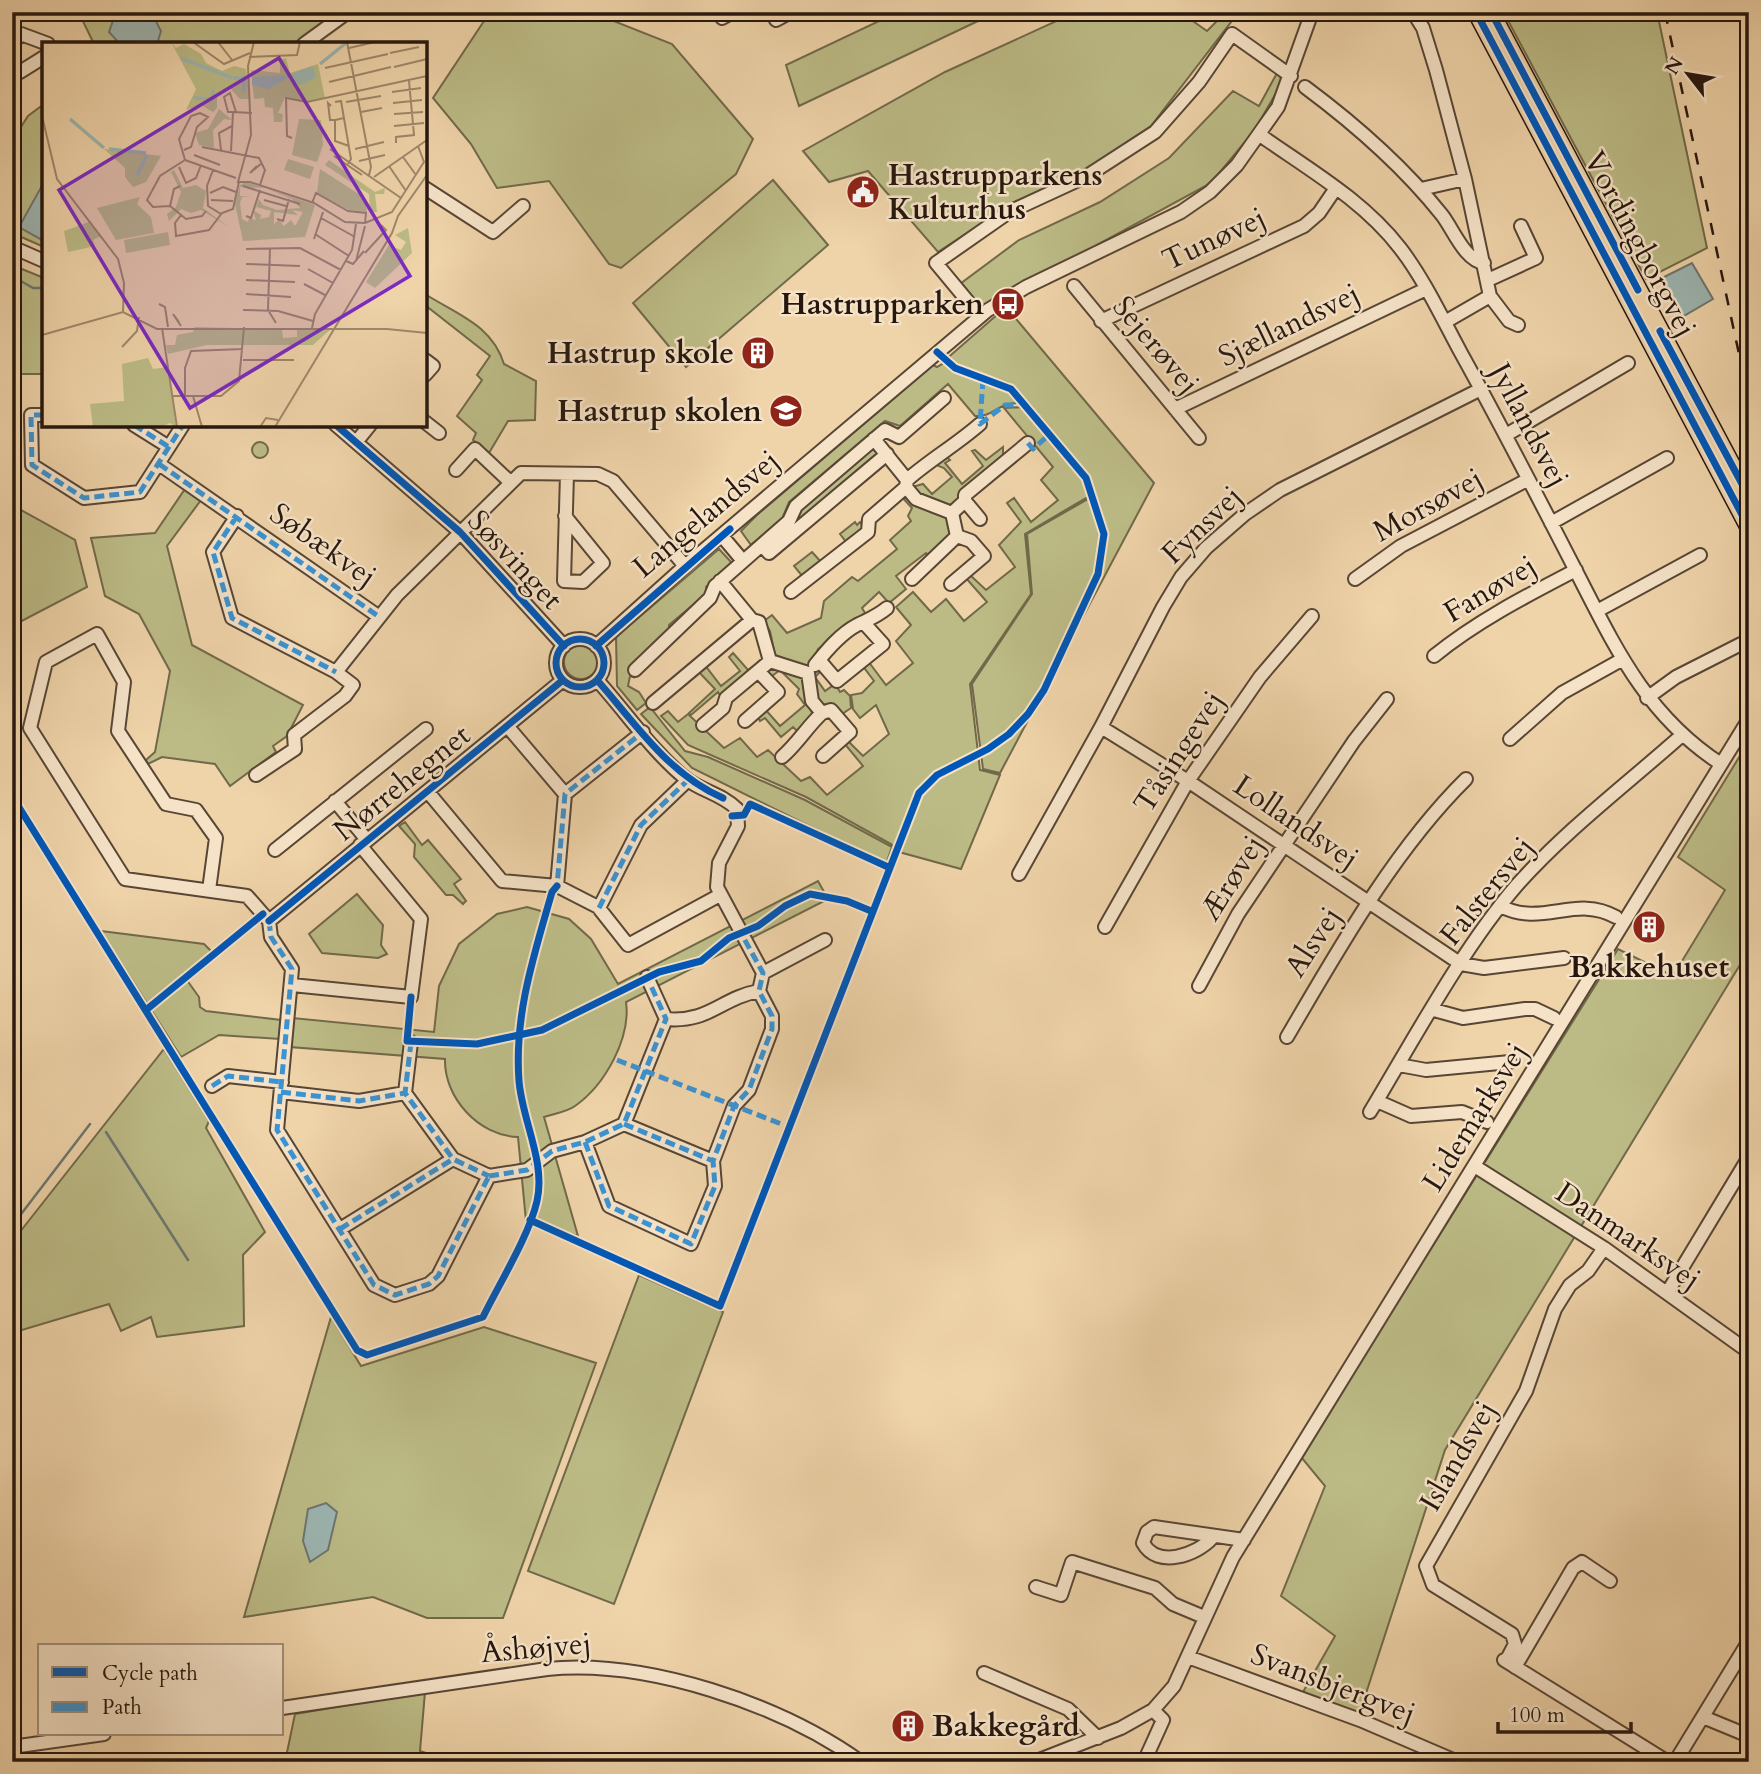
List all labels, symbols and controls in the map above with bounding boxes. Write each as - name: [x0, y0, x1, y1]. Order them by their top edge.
- north arrow: [1652, 38, 1722, 108]
- inset map: [42, 42, 427, 427]
- text: N: [1659, 52, 1690, 80]
- street label: Vordingborgvej: [1574, 144, 1706, 344]
- place label: Hastrupparkens Kulturhus: [888, 155, 1103, 230]
- public building icon: Hastrupparkens Kulturhus: [844, 173, 882, 211]
- street label: Tunøvej: [1156, 197, 1272, 281]
- street label: Sjællandsvej: [1212, 273, 1366, 377]
- place label: Hastrupparken: [780, 284, 984, 325]
- bus stop icon: Hastrupparken: [989, 285, 1027, 323]
- street label: Sejerøvej: [1103, 287, 1209, 403]
- place label: Hastrup skole: [547, 333, 734, 374]
- building icon: Hastrup skole: [739, 334, 777, 372]
- street label: Jyllandsvej: [1477, 352, 1579, 494]
- place label: Hastrup skolen: [557, 391, 762, 432]
- school or university icon: Hastrup skolen: [767, 392, 805, 430]
- street label: Langelandsvej: [624, 441, 788, 587]
- street label: Morsøvej: [1366, 458, 1490, 552]
- street label: Fynsvej: [1153, 476, 1251, 574]
- street label: Søbækvej: [261, 493, 385, 597]
- street label: Søsvinget: [458, 501, 572, 619]
- street label: Fanøvej: [1436, 545, 1544, 633]
- street label: Tåsingevej: [1124, 683, 1234, 821]
- street label: Nørrehegnet: [325, 715, 479, 851]
- street label: Lollandsvej: [1225, 765, 1367, 879]
- street label: Ærøvej: [1190, 828, 1274, 928]
- street label: Falstersvej: [1430, 828, 1544, 954]
- street label: Alsvej: [1275, 899, 1351, 985]
- building icon: Bakkehuset: [1630, 908, 1668, 946]
- place label: Bakkehuset: [1569, 947, 1730, 988]
- street label: Lidemarksvej: [1413, 1035, 1537, 1199]
- street label: Danmarksvej: [1547, 1172, 1709, 1300]
- street label: Islandsvej: [1410, 1393, 1506, 1519]
- street label: Åshøjvej: [479, 1623, 593, 1673]
- street label: Svansbjergvej: [1245, 1634, 1421, 1734]
- legend: [38, 1644, 284, 1736]
- text: Cycle path: [102, 1659, 198, 1688]
- scale bar: [1498, 1690, 1632, 1734]
- text: Path: [102, 1693, 142, 1722]
- text: 100 m: [1509, 1701, 1565, 1730]
- place label: Bakkegård: [932, 1706, 1080, 1747]
- building icon: Bakkegård: [889, 1707, 927, 1745]

